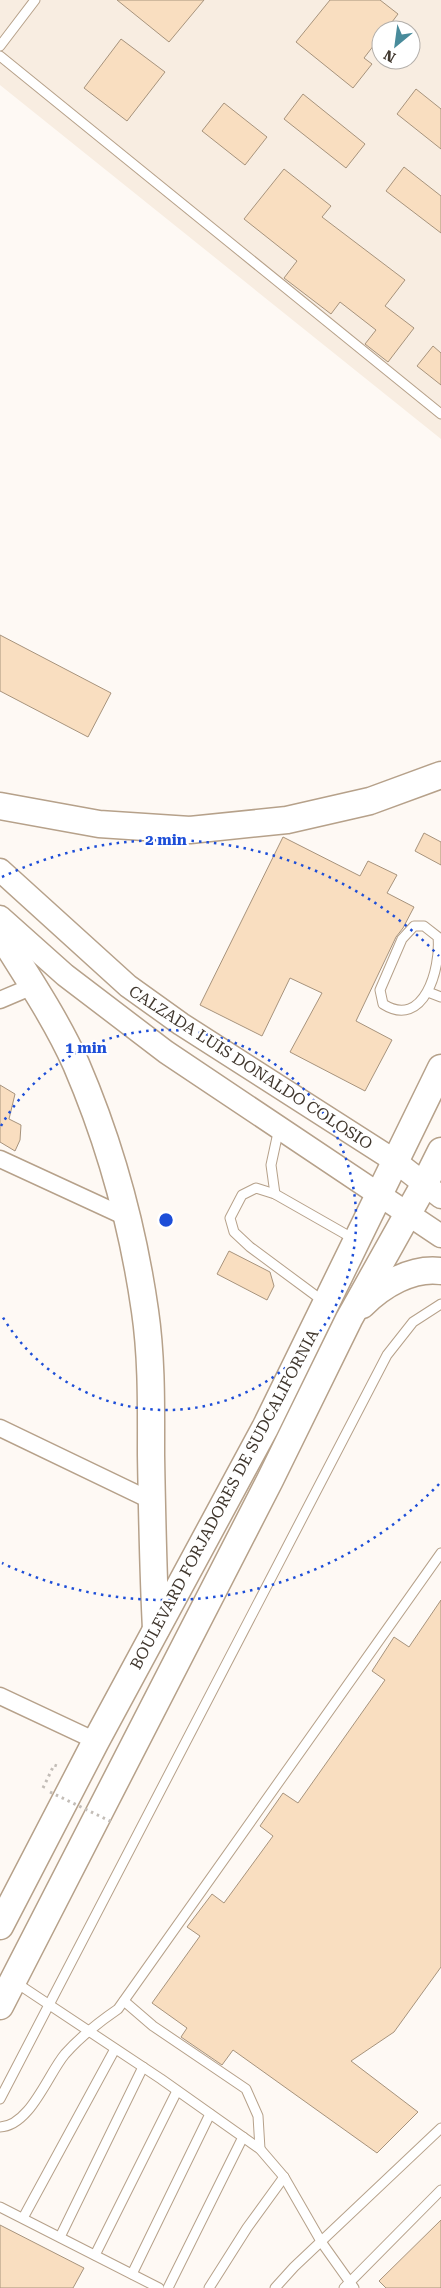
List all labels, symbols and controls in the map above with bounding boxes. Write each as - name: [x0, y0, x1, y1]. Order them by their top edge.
- north arrow: [371, 20, 421, 70]
- text: N: [381, 47, 398, 66]
- text: 2 min: [145, 831, 187, 849]
- street label: CALZADA LUIS DONALDO COLOSIO: [125, 981, 376, 1154]
- text: 1 min: [65, 1039, 107, 1057]
- centre of rings: [157, 1211, 175, 1229]
- street label: BOULEVARD FORJADORES DE SUDCALIFORNIA: [126, 1325, 323, 1673]

